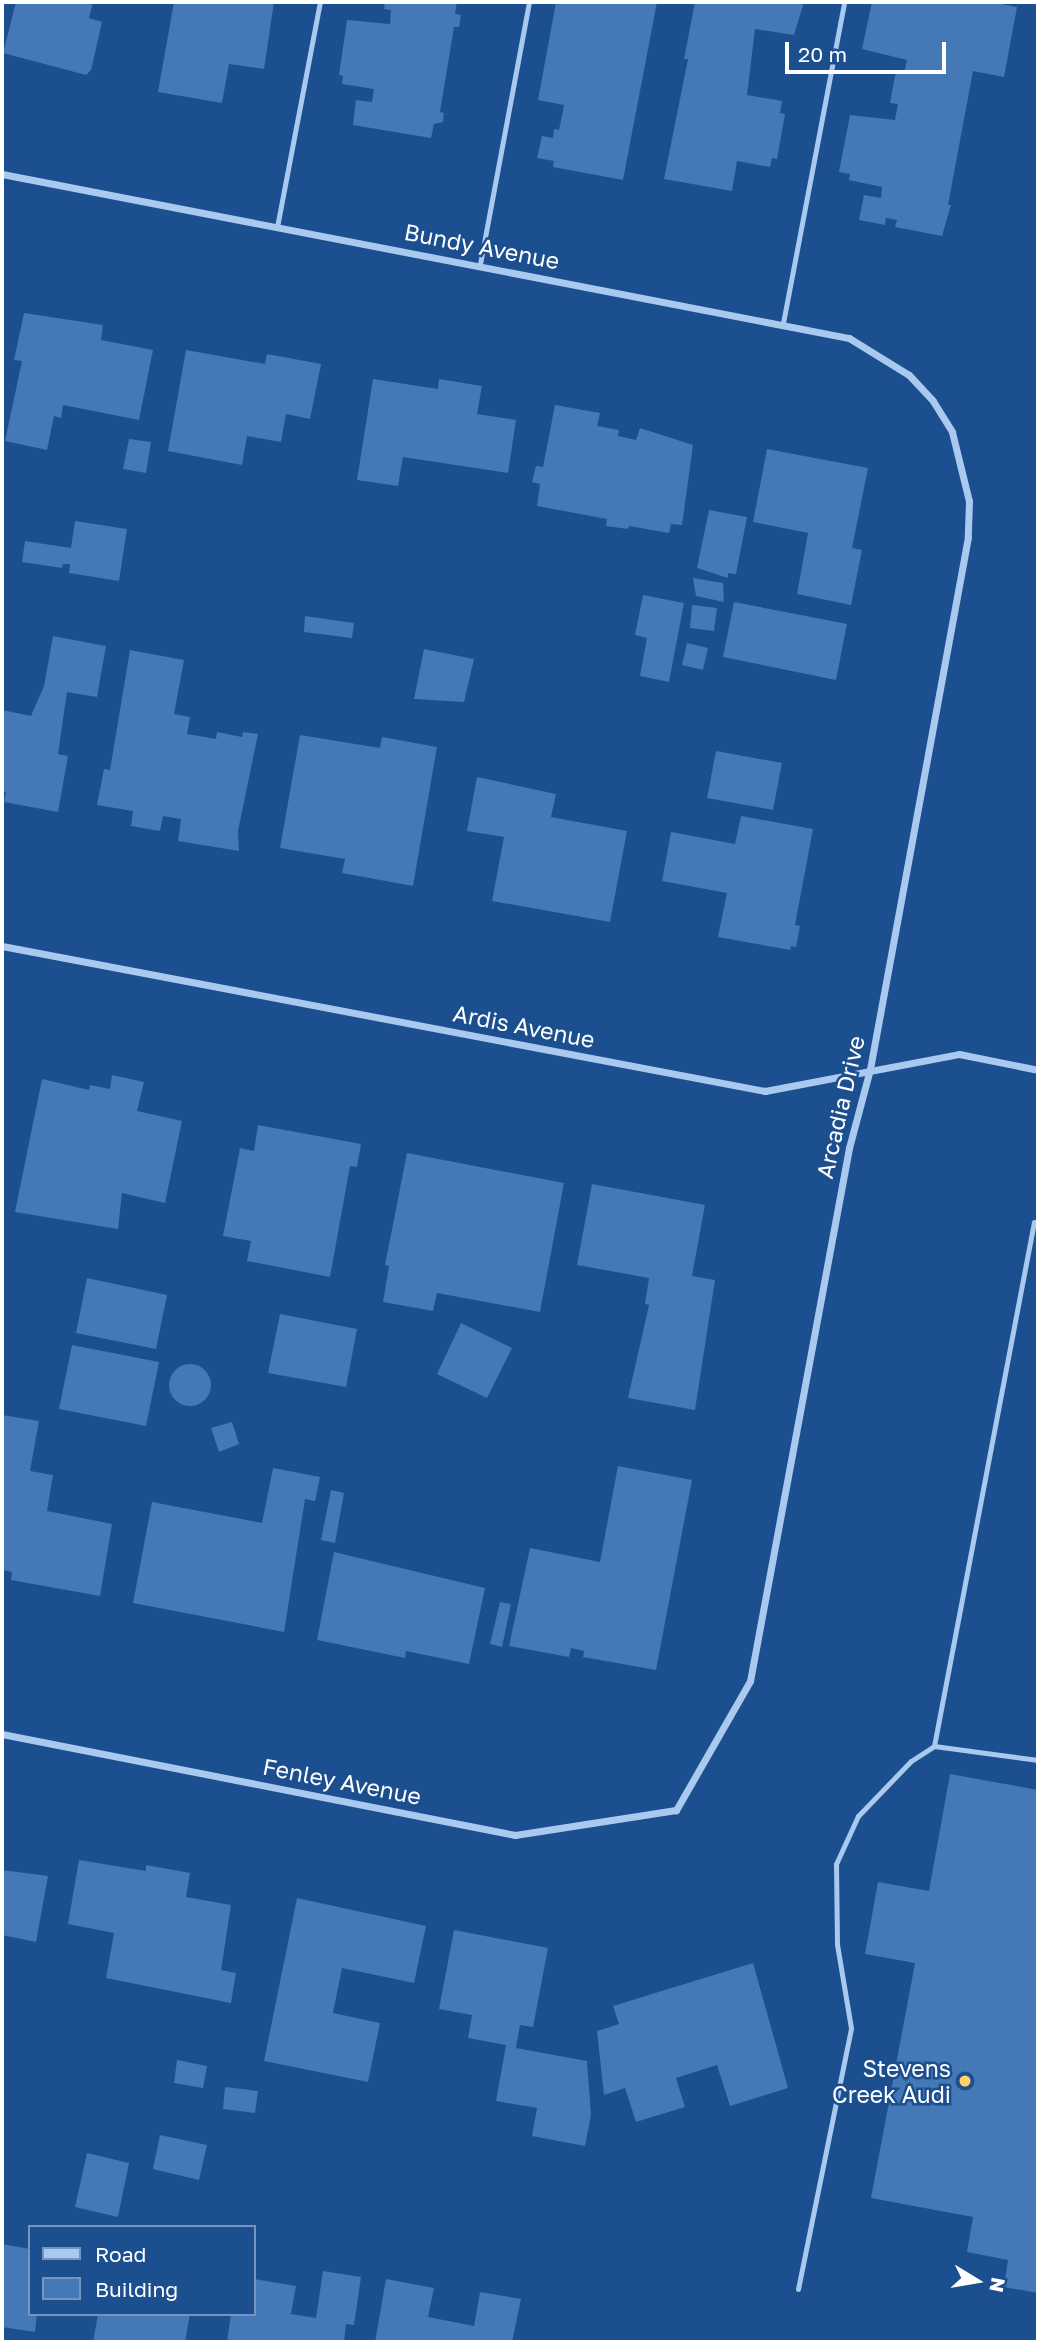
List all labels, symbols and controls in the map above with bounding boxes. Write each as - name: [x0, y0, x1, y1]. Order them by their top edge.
- scale bar: [788, 28, 949, 72]
- text: 20 m: [798, 41, 847, 67]
- street label: Bundy Avenue: [402, 217, 562, 275]
- street label: Ardis Avenue: [451, 999, 597, 1053]
- street label: Arcadia Drive: [810, 1033, 870, 1181]
- street label: Fenley Avenue: [260, 1752, 424, 1810]
- place label: Stevens Creek Audi: [832, 2054, 951, 2108]
- marker: Stevens Creek Audi: [957, 2073, 973, 2089]
- legend: [28, 2225, 256, 2316]
- text: Road: [95, 2241, 146, 2267]
- north arrow: [942, 2246, 1012, 2316]
- text: Building: [95, 2276, 178, 2302]
- text: N: [985, 2276, 1011, 2294]

